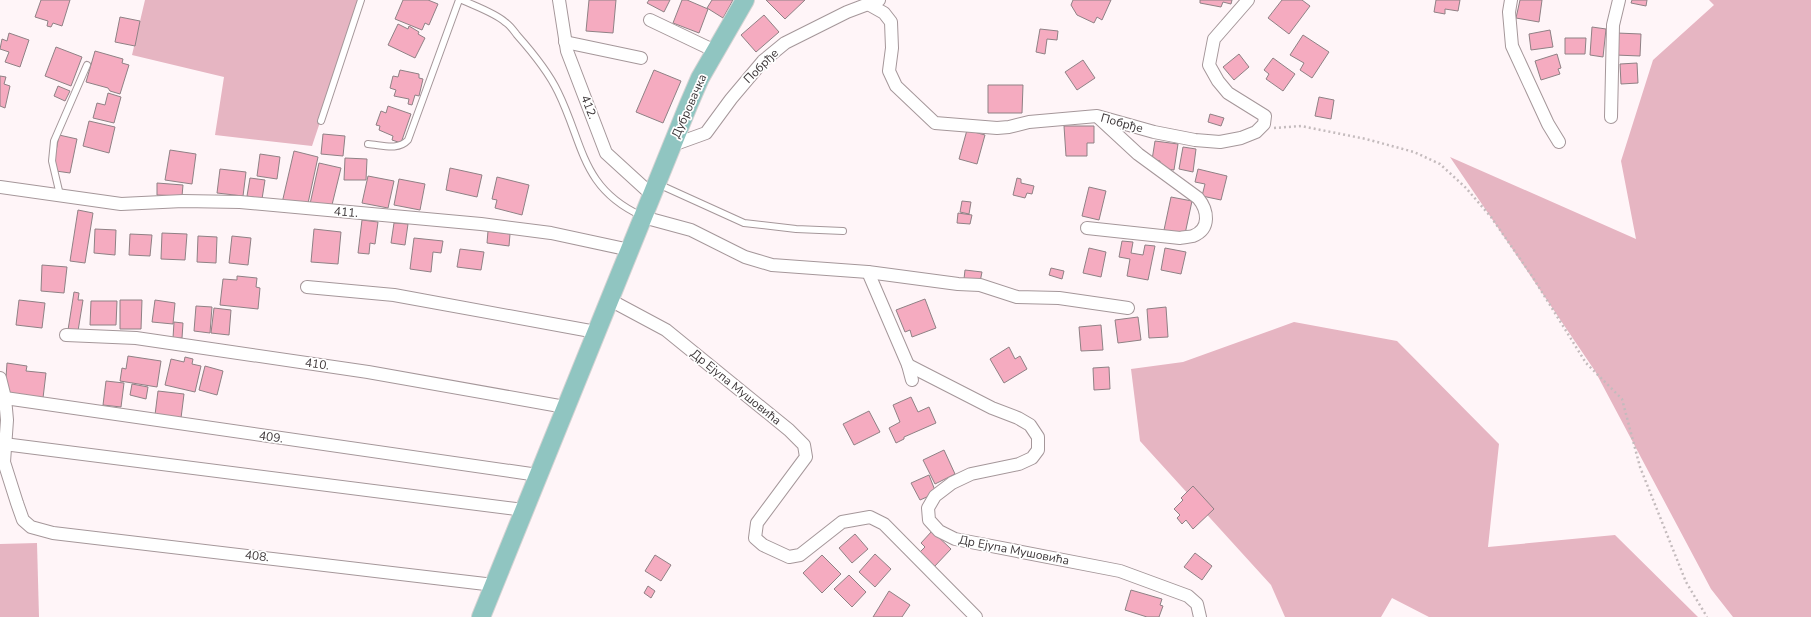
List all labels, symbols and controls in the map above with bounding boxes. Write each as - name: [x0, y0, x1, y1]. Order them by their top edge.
- street label: Побрђе: [740, 45, 782, 87]
- street label: Дубровачка: [668, 71, 710, 141]
- street label: 412.: [577, 93, 601, 121]
- street label: Побрђе: [1099, 110, 1145, 136]
- street label: 411.: [333, 203, 359, 221]
- street label: Др Ејупа Мушовића: [687, 345, 785, 429]
- street label: 410.: [304, 354, 330, 374]
- street label: 409.: [258, 427, 284, 447]
- street label: Др Ејупа Мушовића: [957, 531, 1071, 569]
- street label: 408.: [244, 547, 270, 565]

